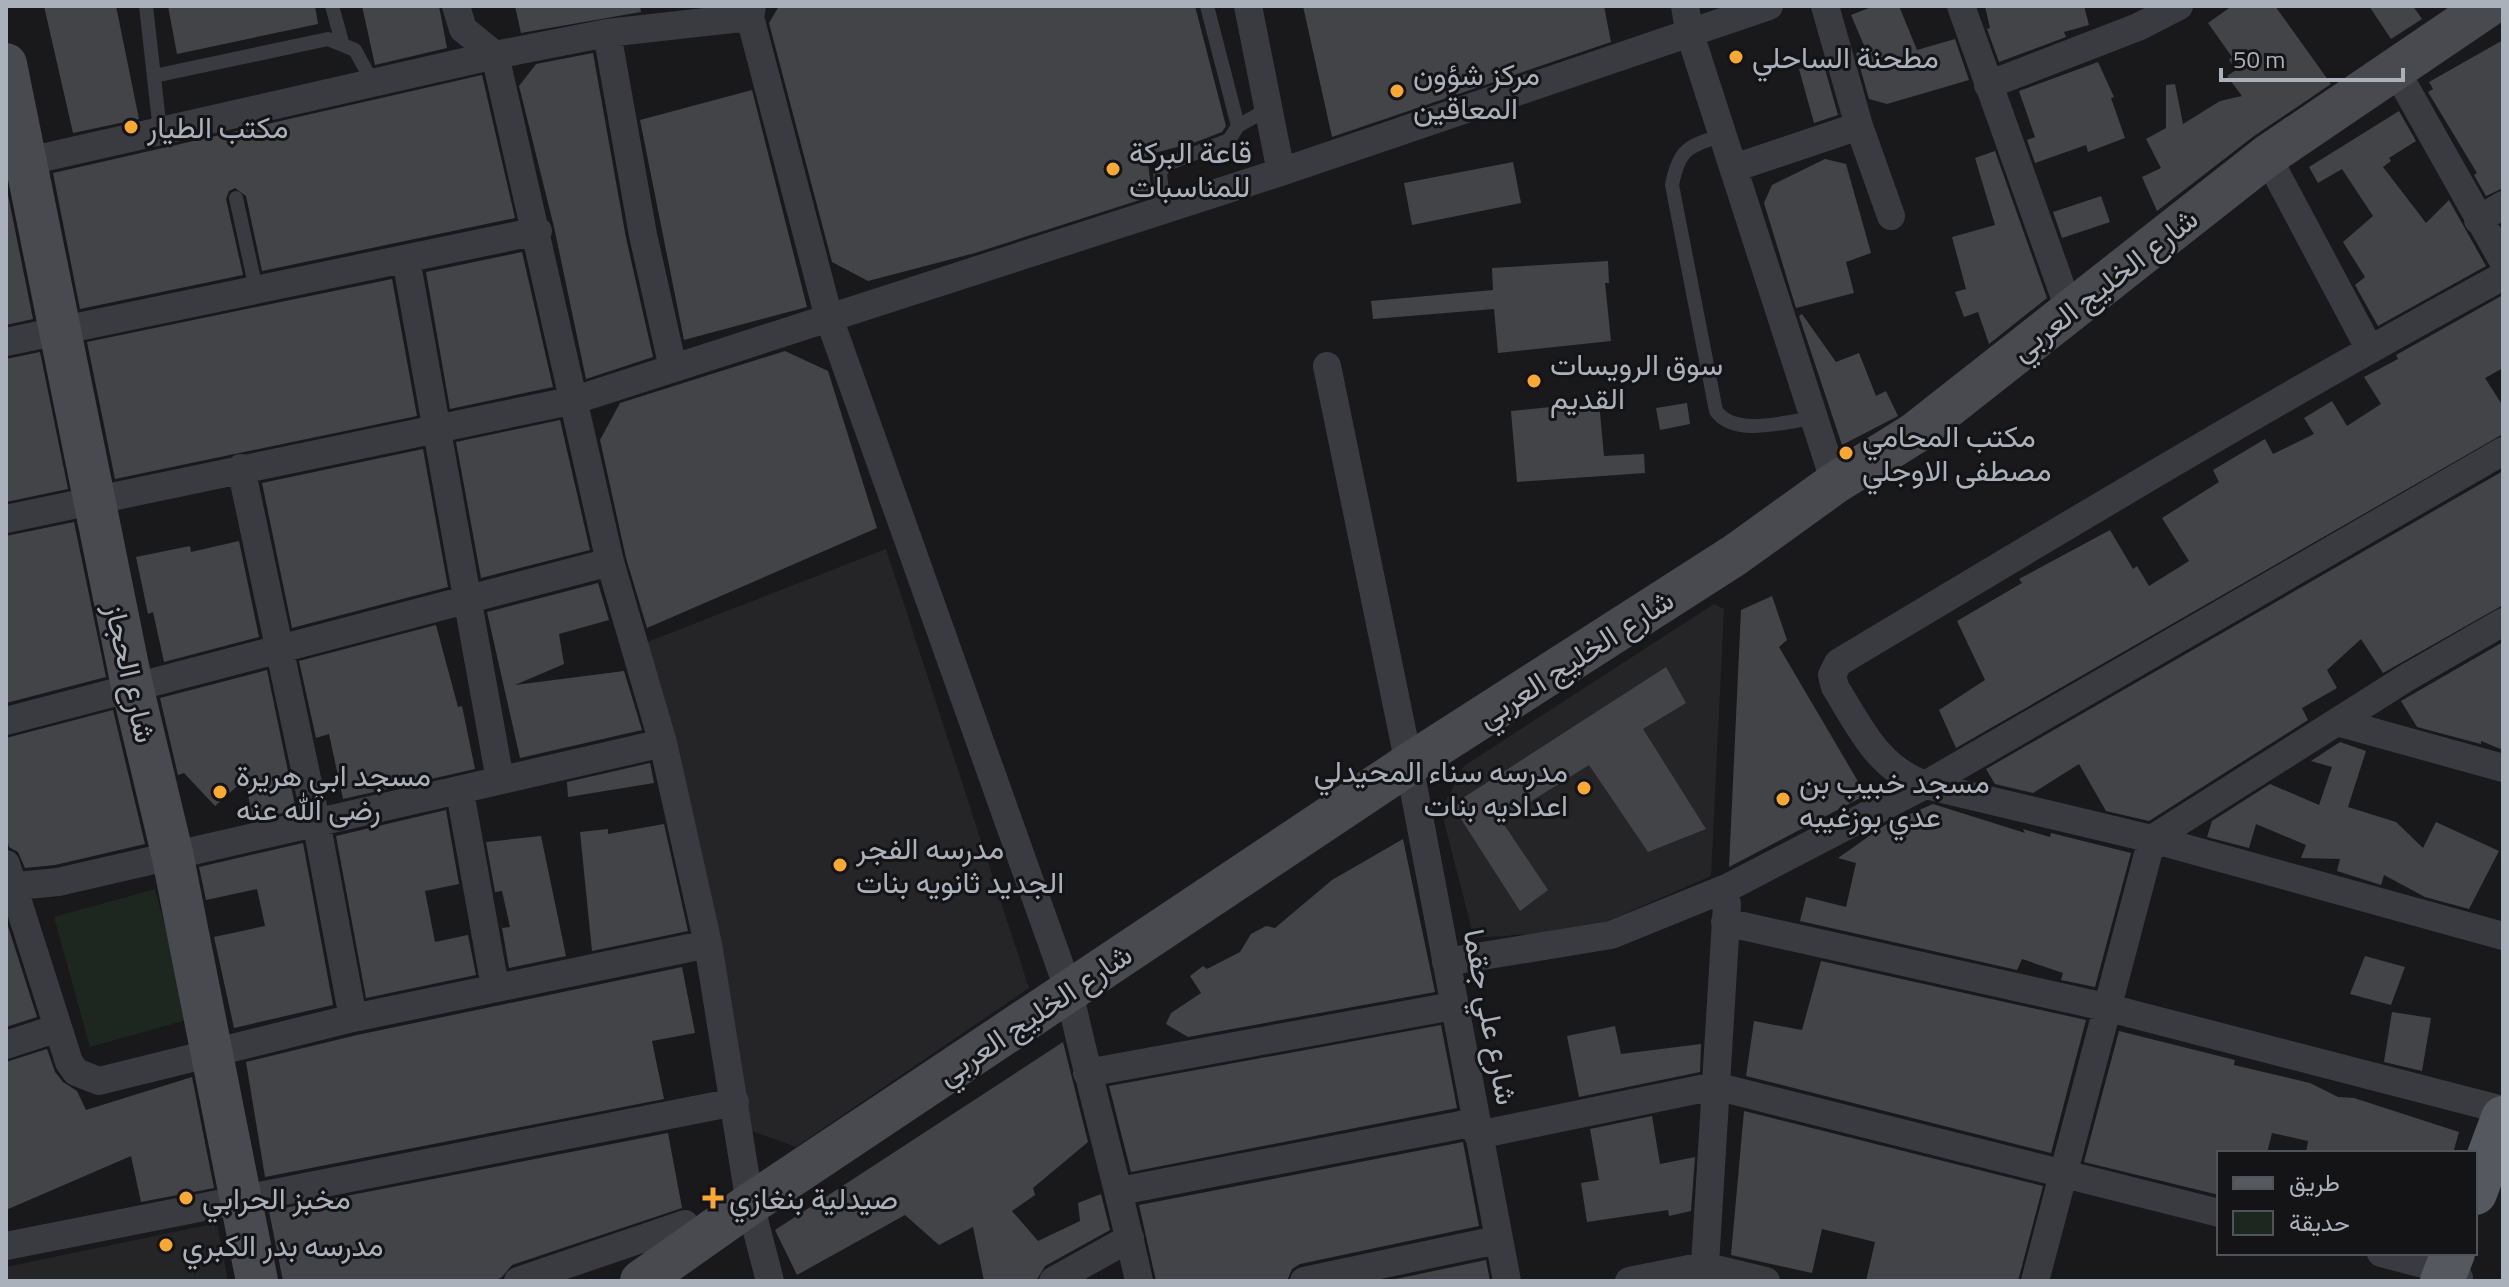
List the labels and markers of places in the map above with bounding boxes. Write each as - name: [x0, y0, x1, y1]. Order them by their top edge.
- place label: مطحنة الساحلي: [1752, 34, 1939, 82]
- marker: مطحنة الساحلي: [1727, 48, 1745, 66]
- place label: مركز شؤون المعاقين: [1413, 51, 1540, 131]
- marker: مركز شؤون المعاقين: [1388, 82, 1406, 100]
- place label: مكتب الطيار: [146, 104, 288, 150]
- marker: مكتب الطيار: [122, 118, 140, 136]
- place label: قاعة البركة للمناسبات: [1129, 129, 1252, 209]
- marker: قاعة البركة للمناسبات: [1104, 160, 1122, 178]
- place label: سوق الرويسات القديم: [1550, 341, 1723, 421]
- marker: سوق الرويسات القديم: [1525, 372, 1543, 390]
- place label: مكتب المحامي مصطفى الاوجلي: [1862, 413, 2051, 495]
- marker: مكتب المحامي مصطفى الاوجلي: [1837, 444, 1855, 462]
- place label: مدرسه سناء المحيدلي اعداديه بنات: [1314, 748, 1568, 828]
- place label: مسجد ابي هريرة رضى الله عنه: [236, 752, 431, 832]
- place label: مسجد خبيب بن عدي بوزغيبه: [1799, 759, 1990, 841]
- marker: مدرسه سناء المحيدلي اعداديه بنات: [1575, 779, 1593, 797]
- marker: مسجد ابي هريرة رضى الله عنه: [211, 783, 229, 801]
- marker: مسجد خبيب بن عدي بوزغيبه: [1774, 790, 1792, 808]
- place label: مدرسه الفجر الجديد ثانويه بنات: [855, 825, 1064, 905]
- marker: مدرسه الفجر الجديد ثانويه بنات: [831, 856, 849, 874]
- place label: مخبز الحرابي: [202, 1175, 351, 1223]
- place label: صيدلية بنغازي: [729, 1175, 898, 1223]
- marker: مخبز الحرابي: [177, 1189, 195, 1207]
- marker: صيدلية بنغازي: [704, 1189, 722, 1207]
- place label: مدرسه بدر الكبري: [182, 1222, 383, 1270]
- marker: مدرسه بدر الكبري: [157, 1236, 175, 1254]

